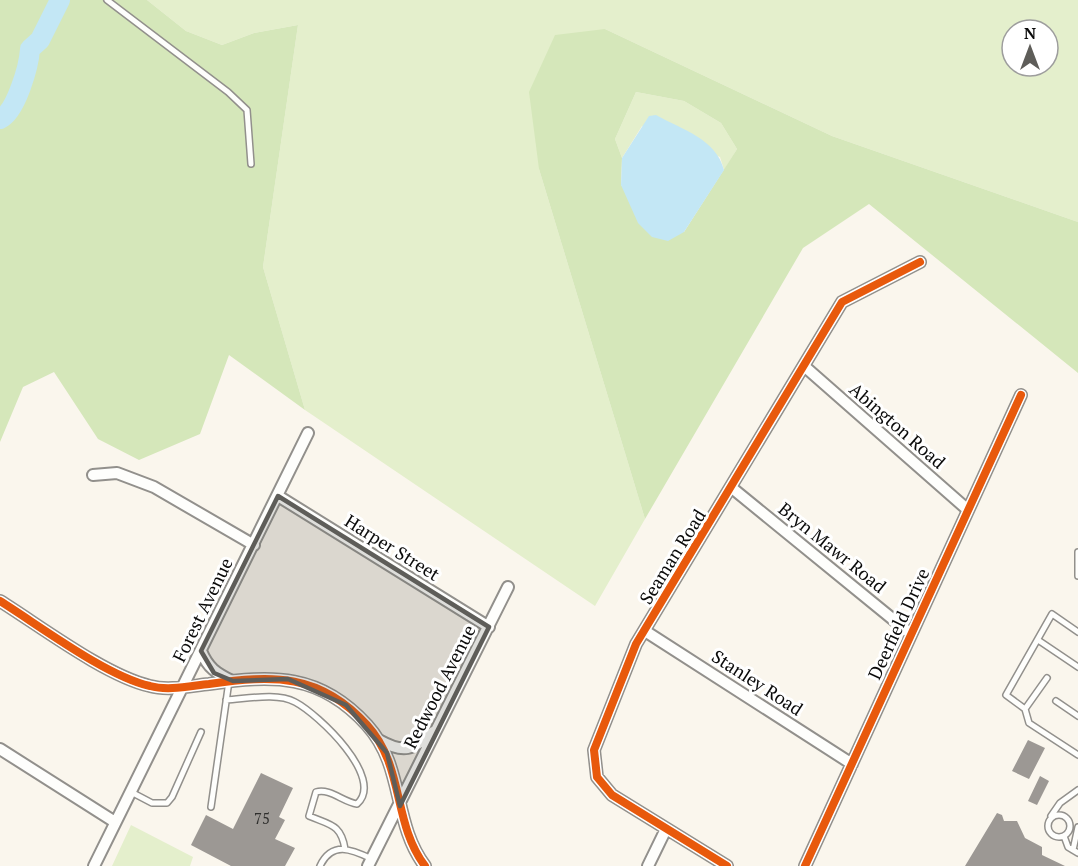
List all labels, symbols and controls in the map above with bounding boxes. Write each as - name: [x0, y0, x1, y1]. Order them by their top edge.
- north arrow: [1000, 18, 1060, 78]
- text: N: [1024, 22, 1036, 44]
- street label: Abington Road: [845, 377, 951, 474]
- street label: Bryn Mawr Road: [774, 496, 891, 598]
- street label: Seaman Road: [633, 504, 711, 608]
- street label: Harper Street: [341, 508, 445, 586]
- street label: Forest Avenue: [167, 553, 238, 666]
- street label: Deerfield Drive: [862, 564, 934, 683]
- street label: Redwood Avenue: [398, 621, 481, 753]
- street label: Stanley Road: [707, 644, 808, 721]
- house number: 75: [254, 808, 270, 828]

